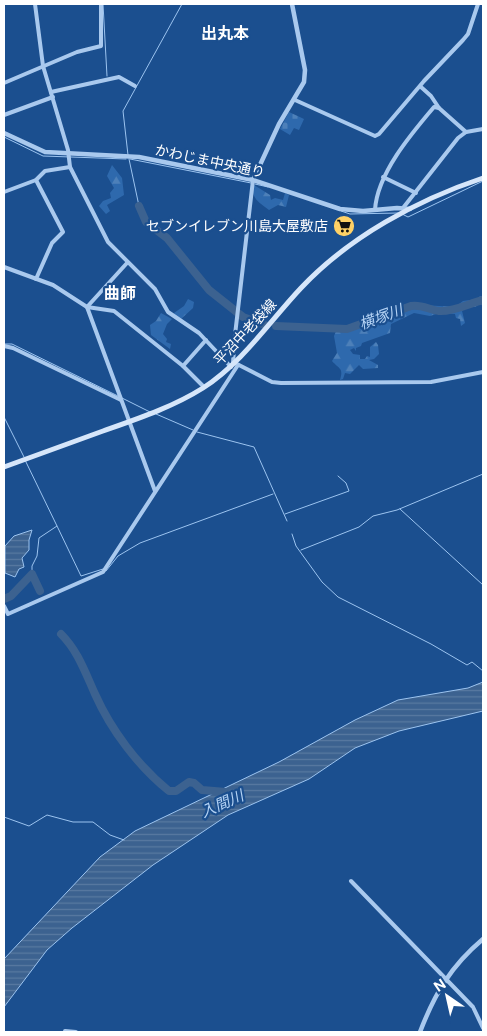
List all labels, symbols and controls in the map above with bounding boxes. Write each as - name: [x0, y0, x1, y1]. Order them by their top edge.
- district label: 出丸本: [201, 24, 249, 43]
- street label: かわじま中央通り: [154, 142, 266, 180]
- supermarket icon: セブンイレブン川島大屋敷店: [332, 214, 356, 238]
- place label: セブンイレブン川島大屋敷店: [146, 218, 328, 234]
- district label: 曲師: [104, 284, 136, 303]
- street label: 平沼中老袋線: [211, 296, 279, 368]
- water label: 横塚川: [357, 300, 407, 332]
- water label: 入間川: [198, 786, 248, 820]
- north arrow: [422, 971, 472, 1021]
- text: N: [431, 976, 449, 995]

